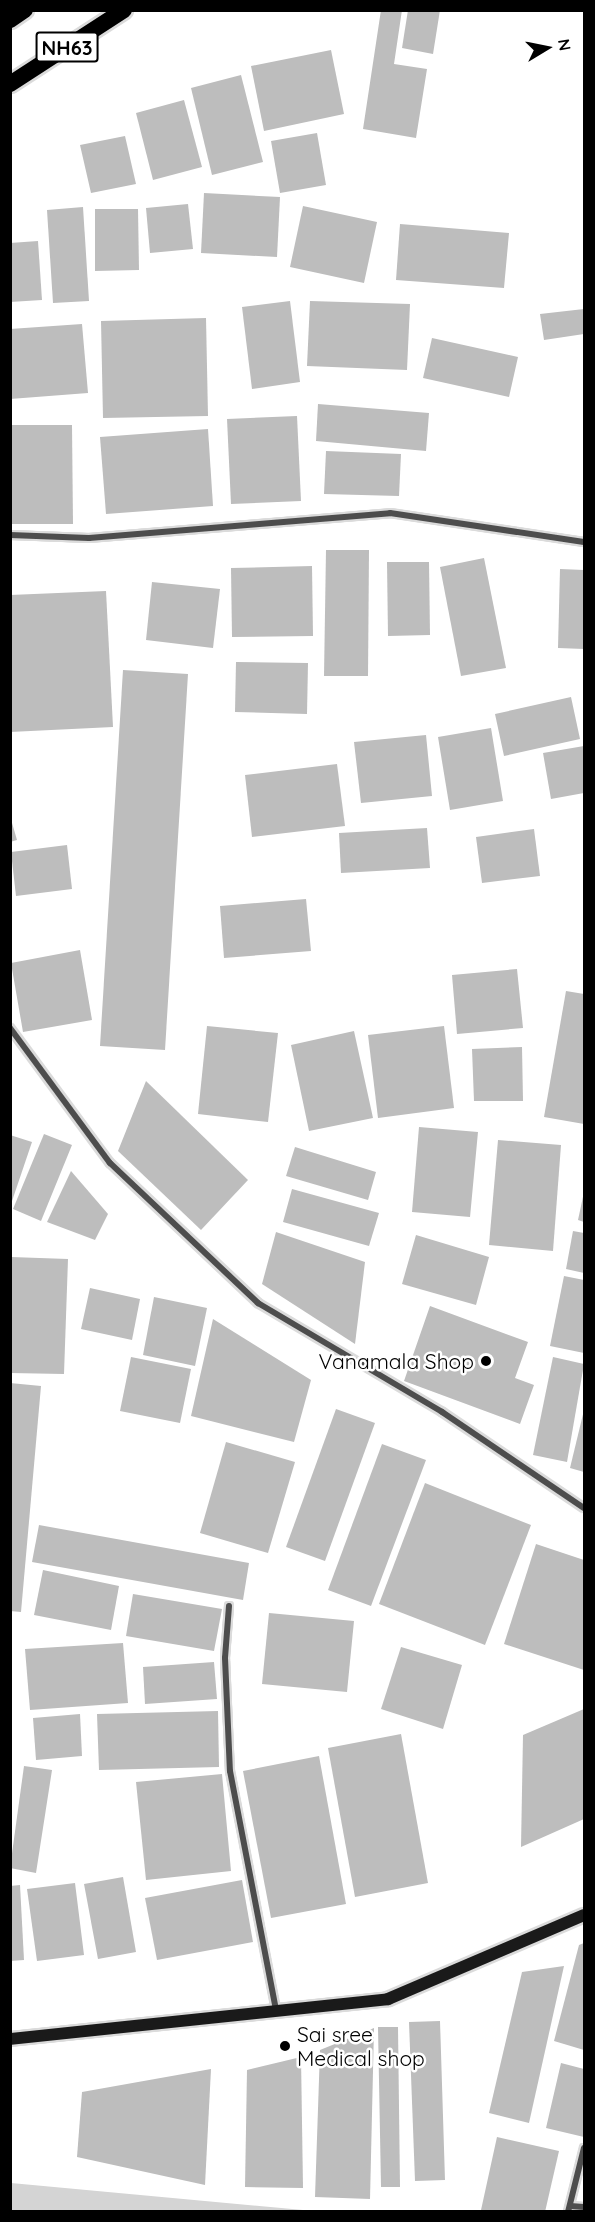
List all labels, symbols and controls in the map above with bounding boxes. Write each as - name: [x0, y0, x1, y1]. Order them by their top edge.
- north arrow: [517, 18, 577, 78]
- road number: NH63: [36, 30, 98, 64]
- text: N: [554, 37, 576, 52]
- place label: Vanamala Shop: [318, 1348, 474, 1374]
- marker: Vanamala Shop: [479, 1354, 493, 1368]
- place label: Sai sree Medical shop: [297, 2021, 425, 2071]
- marker: Sai sree Medical shop: [278, 2039, 292, 2053]

